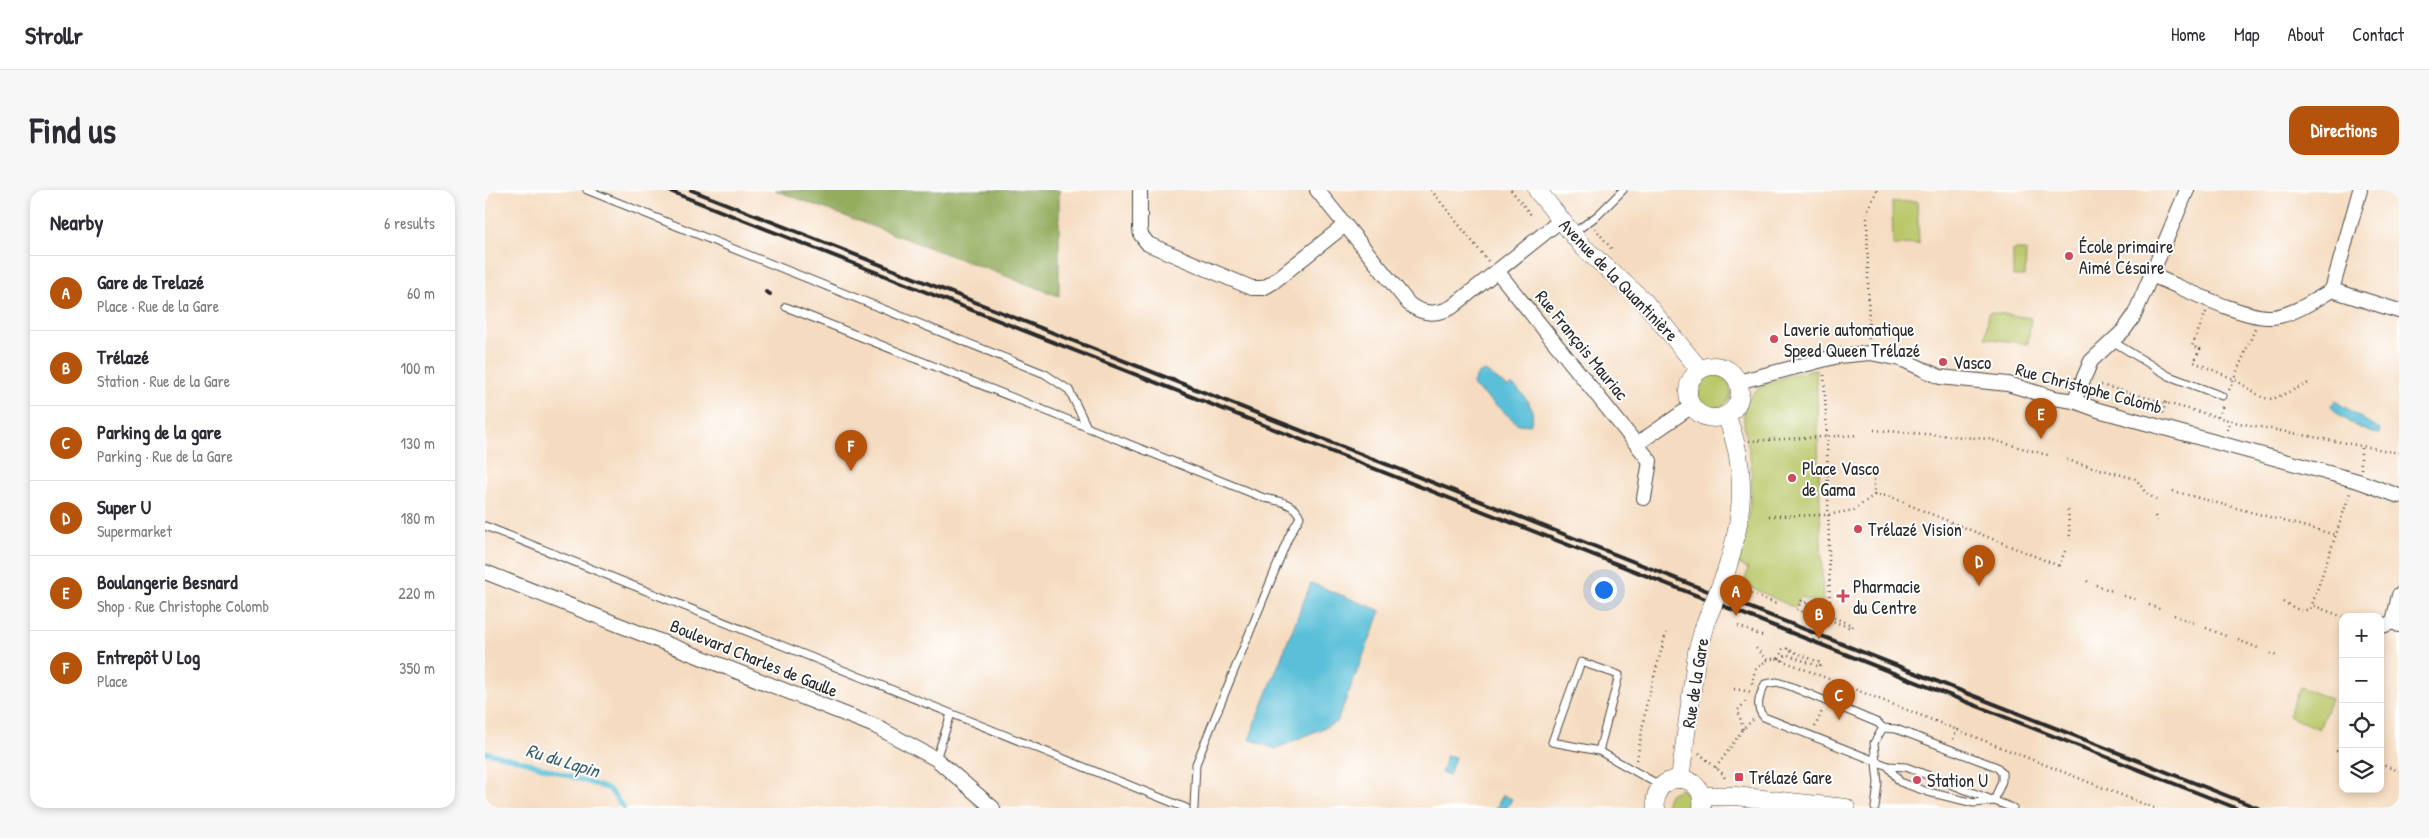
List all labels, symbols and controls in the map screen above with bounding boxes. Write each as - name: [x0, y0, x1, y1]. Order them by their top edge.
- text: Strollr: [25, 19, 83, 51]
- text: Home: [2171, 22, 2206, 47]
- text: Map: [2234, 22, 2259, 47]
- text: About: [2287, 22, 2324, 47]
- text: Contact: [2352, 22, 2404, 47]
- button: Directions: [2289, 106, 2399, 155]
- text: Find us: [30, 107, 116, 154]
- text: Nearby: [50, 208, 103, 237]
- text: 6 results: [384, 212, 435, 234]
- street label: Avenue de la Quantinière: [1554, 213, 1684, 347]
- place label: École primaire Aimé Césaire: [2079, 234, 2173, 280]
- marker: École primaire Aimé Césaire: [2063, 250, 2075, 262]
- text: Gare de Trelazé: [97, 269, 204, 295]
- text: A: [62, 282, 70, 304]
- text: 60 m: [407, 282, 435, 304]
- street label: Rue François Mauriac: [1530, 285, 1634, 405]
- text: Place · Rue de la Gare: [97, 295, 219, 317]
- place label: Laverie automatique Speed Queen Trélazé: [1784, 317, 1920, 363]
- marker: Laverie automatique Speed Queen Trélazé: [1768, 333, 1780, 345]
- text: Trélazé: [97, 344, 149, 370]
- place label: Vasco: [1953, 350, 1991, 375]
- marker: Vasco: [1937, 356, 1949, 368]
- street label: Rue Christophe Colomb: [2013, 356, 2165, 420]
- text: B: [62, 357, 70, 379]
- text: 100 m: [400, 357, 435, 379]
- text: Station · Rue de la Gare: [97, 370, 230, 392]
- pin: E: [2025, 398, 2057, 439]
- text: Parking de la gare: [97, 419, 221, 445]
- pin: F: [835, 430, 867, 471]
- text: C: [62, 432, 70, 454]
- text: 130 m: [400, 432, 435, 454]
- text: Parking · Rue de la Gare: [97, 445, 233, 467]
- place label: Place Vasco de Gama: [1802, 456, 1879, 502]
- marker: Place Vasco de Gama: [1786, 472, 1798, 484]
- text: Super U: [97, 494, 151, 520]
- text: D: [62, 507, 70, 529]
- text: 180 m: [401, 507, 435, 529]
- place label: Trélazé Vision: [1868, 517, 1962, 542]
- text: Supermarket: [97, 520, 172, 542]
- marker: Trélazé Vision: [1852, 523, 1864, 535]
- pin: D: [1963, 545, 1995, 586]
- text: Boulangerie Besnard: [97, 569, 238, 595]
- place label: Pharmacie du Centre: [1853, 574, 1921, 620]
- pin: A: [1720, 575, 1752, 616]
- your location: [1591, 577, 1617, 603]
- text: E: [62, 582, 70, 604]
- text: 220 m: [398, 582, 435, 604]
- marker: Pharmacie du Centre: [1837, 590, 1849, 602]
- text: Shop · Rue Christophe Colomb: [97, 595, 269, 617]
- pin: B: [1803, 598, 1835, 639]
- street label: Boulevard Charles de Gaulle: [667, 613, 841, 703]
- map controls: [2339, 613, 2384, 793]
- button: +: [2339, 613, 2384, 658]
- street label: Rue de la Gare: [1676, 636, 1714, 730]
- text: Entrepôt U Log: [97, 644, 200, 670]
- text: F: [63, 657, 69, 679]
- text: 350 m: [399, 657, 435, 679]
- button: −: [2339, 658, 2384, 703]
- text: Place: [97, 670, 128, 692]
- pin: C: [1823, 679, 1855, 720]
- button: locate: [2339, 703, 2384, 748]
- water label: Ru du Lapin: [523, 737, 604, 784]
- button: layers: [2339, 748, 2384, 793]
- place label: Trélazé Gare: [1749, 765, 1832, 790]
- place label: Station U: [1927, 768, 1988, 793]
- marker: Trélazé Gare: [1733, 771, 1745, 783]
- marker: Station U: [1911, 774, 1923, 786]

